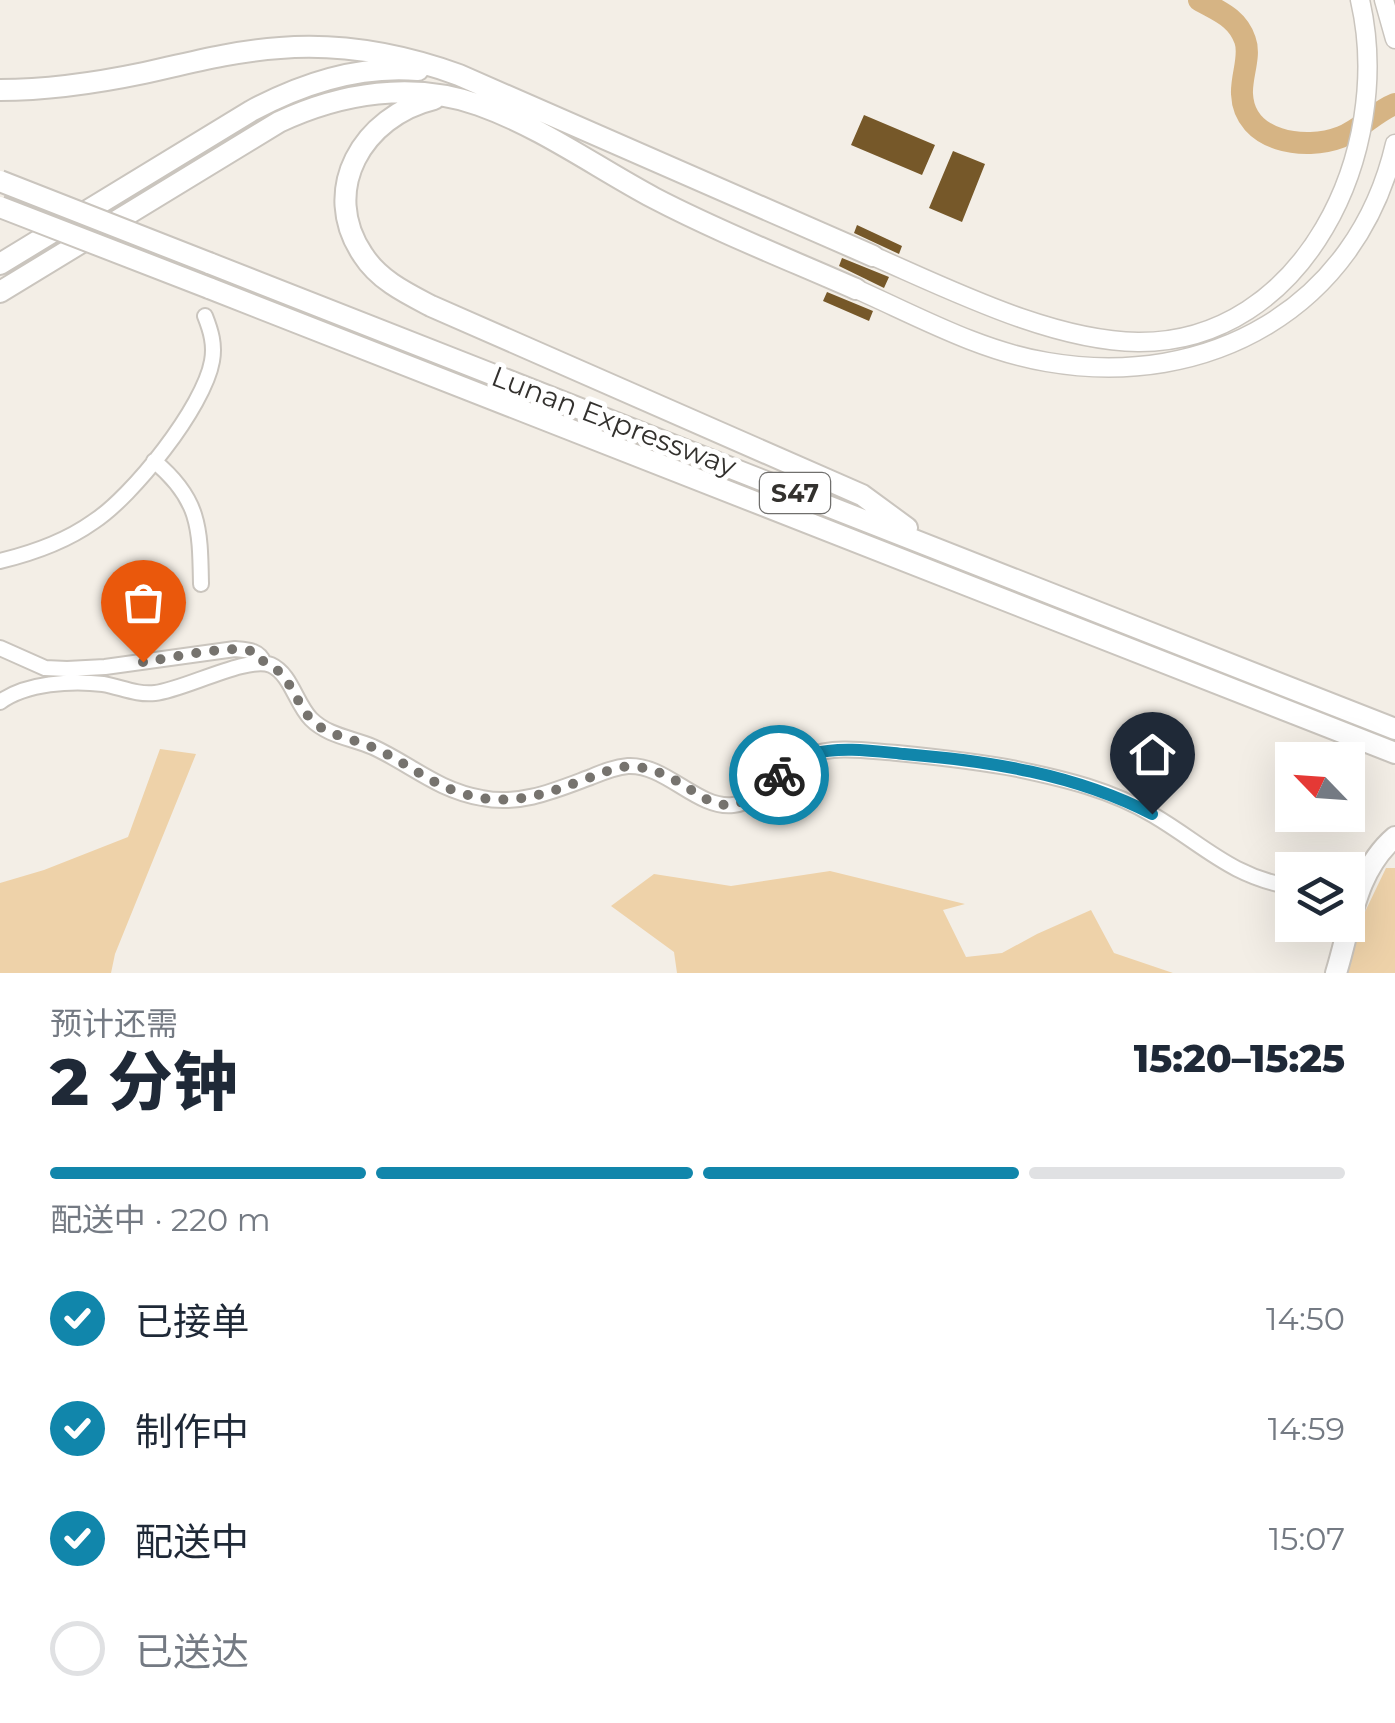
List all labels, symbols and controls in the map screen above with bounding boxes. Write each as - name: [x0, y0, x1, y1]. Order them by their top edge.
- street label: Lunan Expressway: [487, 359, 742, 484]
- road number: S47: [760, 473, 830, 513]
- pin: [101, 560, 186, 663]
- icon: bag: [116, 575, 171, 630]
- pin: [1110, 712, 1195, 815]
- courier: [729, 725, 829, 825]
- icon: home: [1125, 727, 1180, 782]
- north arrow: [1275, 742, 1365, 832]
- map controls: [1275, 742, 1365, 942]
- icon: bike: [752, 748, 807, 803]
- button: layers: [1275, 852, 1365, 942]
- text: 预计还需: [50, 1004, 178, 1043]
- text: 15:20–15:25: [1134, 1035, 1345, 1082]
- text: 2 分钟: [50, 1042, 238, 1121]
- text: 配送中 · 220 m: [50, 1200, 271, 1239]
- icon: check: [50, 1291, 105, 1346]
- text: 已接单: [135, 1298, 249, 1345]
- text: 14:50: [1266, 1299, 1345, 1338]
- icon: check: [50, 1401, 105, 1456]
- text: 制作中: [135, 1408, 249, 1455]
- text: 14:59: [1268, 1409, 1345, 1448]
- icon: check: [50, 1511, 105, 1566]
- text: 配送中: [135, 1518, 249, 1565]
- text: 15:07: [1269, 1519, 1345, 1558]
- text: 已送达: [135, 1628, 249, 1675]

